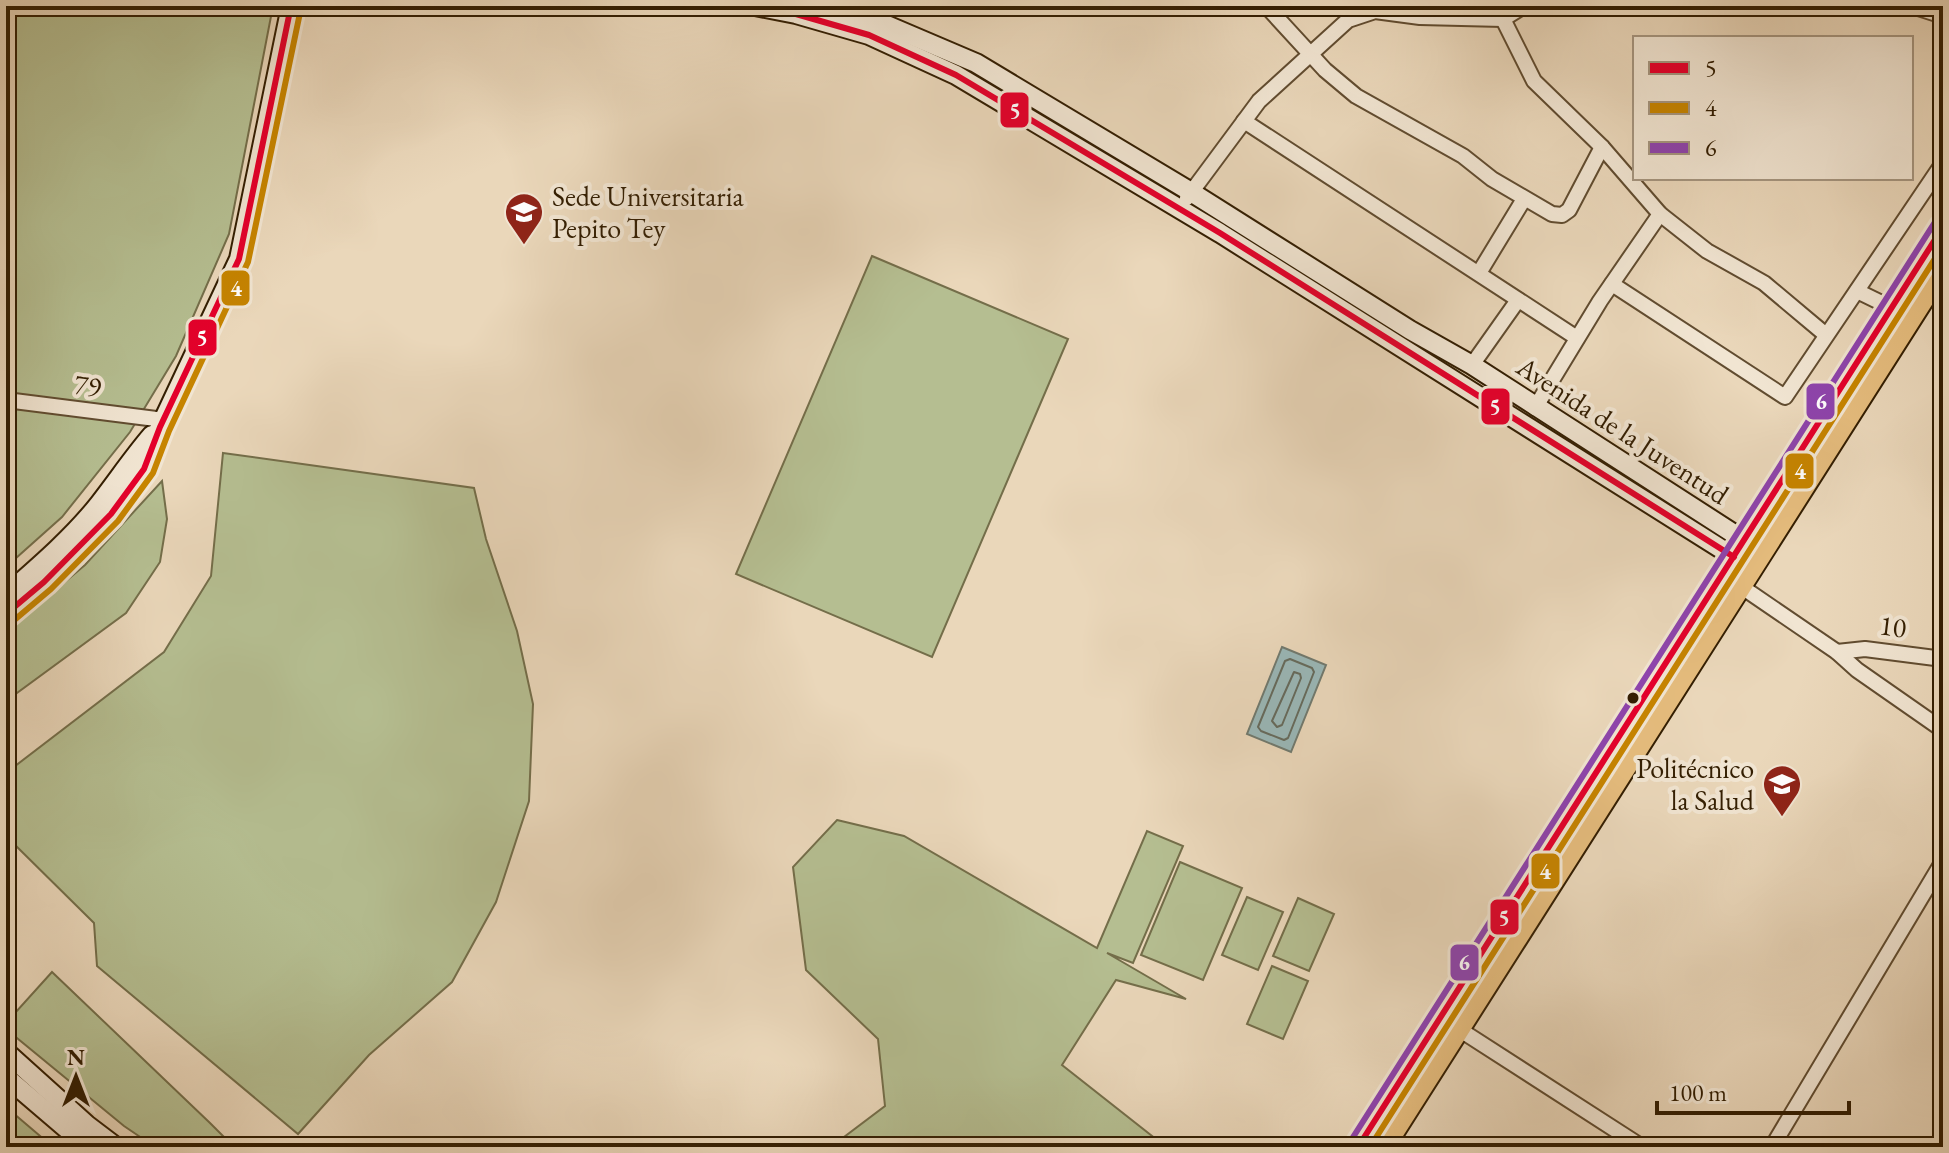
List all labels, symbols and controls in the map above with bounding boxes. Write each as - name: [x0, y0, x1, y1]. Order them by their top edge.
- legend: [1633, 36, 1913, 180]
- text: 5: [1705, 52, 1717, 83]
- line badge: 5: [999, 91, 1030, 129]
- text: 4: [1705, 92, 1717, 123]
- text: 5: [1009, 96, 1021, 125]
- text: 6: [1705, 132, 1717, 163]
- place label: Sede Universitaria Pepito Tey: [552, 178, 745, 246]
- school or university icon: Sede Universitaria Pepito Tey: [503, 191, 545, 246]
- line badge: 4: [220, 269, 251, 307]
- text: 4: [230, 274, 242, 303]
- line badge: 5: [187, 318, 218, 357]
- text: 5: [196, 323, 208, 352]
- street label: Avenida de la Juventud: [1509, 347, 1737, 513]
- street label: 79: [72, 365, 104, 405]
- line badge: 6: [1805, 382, 1836, 421]
- line badge: 5: [1480, 387, 1511, 426]
- text: 6: [1815, 387, 1827, 416]
- text: 5: [1489, 392, 1501, 421]
- line badge: 4: [1784, 452, 1815, 490]
- text: 4: [1794, 457, 1806, 486]
- street label: 10: [1877, 606, 1909, 646]
- unlabelled marker: [1625, 690, 1641, 706]
- place label: Politécnico la Salud: [1636, 750, 1755, 818]
- school or university icon: Politécnico la Salud: [1761, 763, 1803, 818]
- line badge: 4: [1530, 852, 1561, 890]
- text: 4: [1539, 857, 1551, 886]
- line badge: 5: [1489, 898, 1520, 936]
- text: 5: [1498, 903, 1510, 932]
- line badge: 6: [1449, 943, 1480, 982]
- text: 6: [1458, 948, 1470, 977]
- north arrow: [36, 1037, 116, 1117]
- text: N: [67, 1043, 85, 1072]
- scale bar: [1657, 1065, 1849, 1115]
- text: 100 m: [1669, 1077, 1727, 1108]

